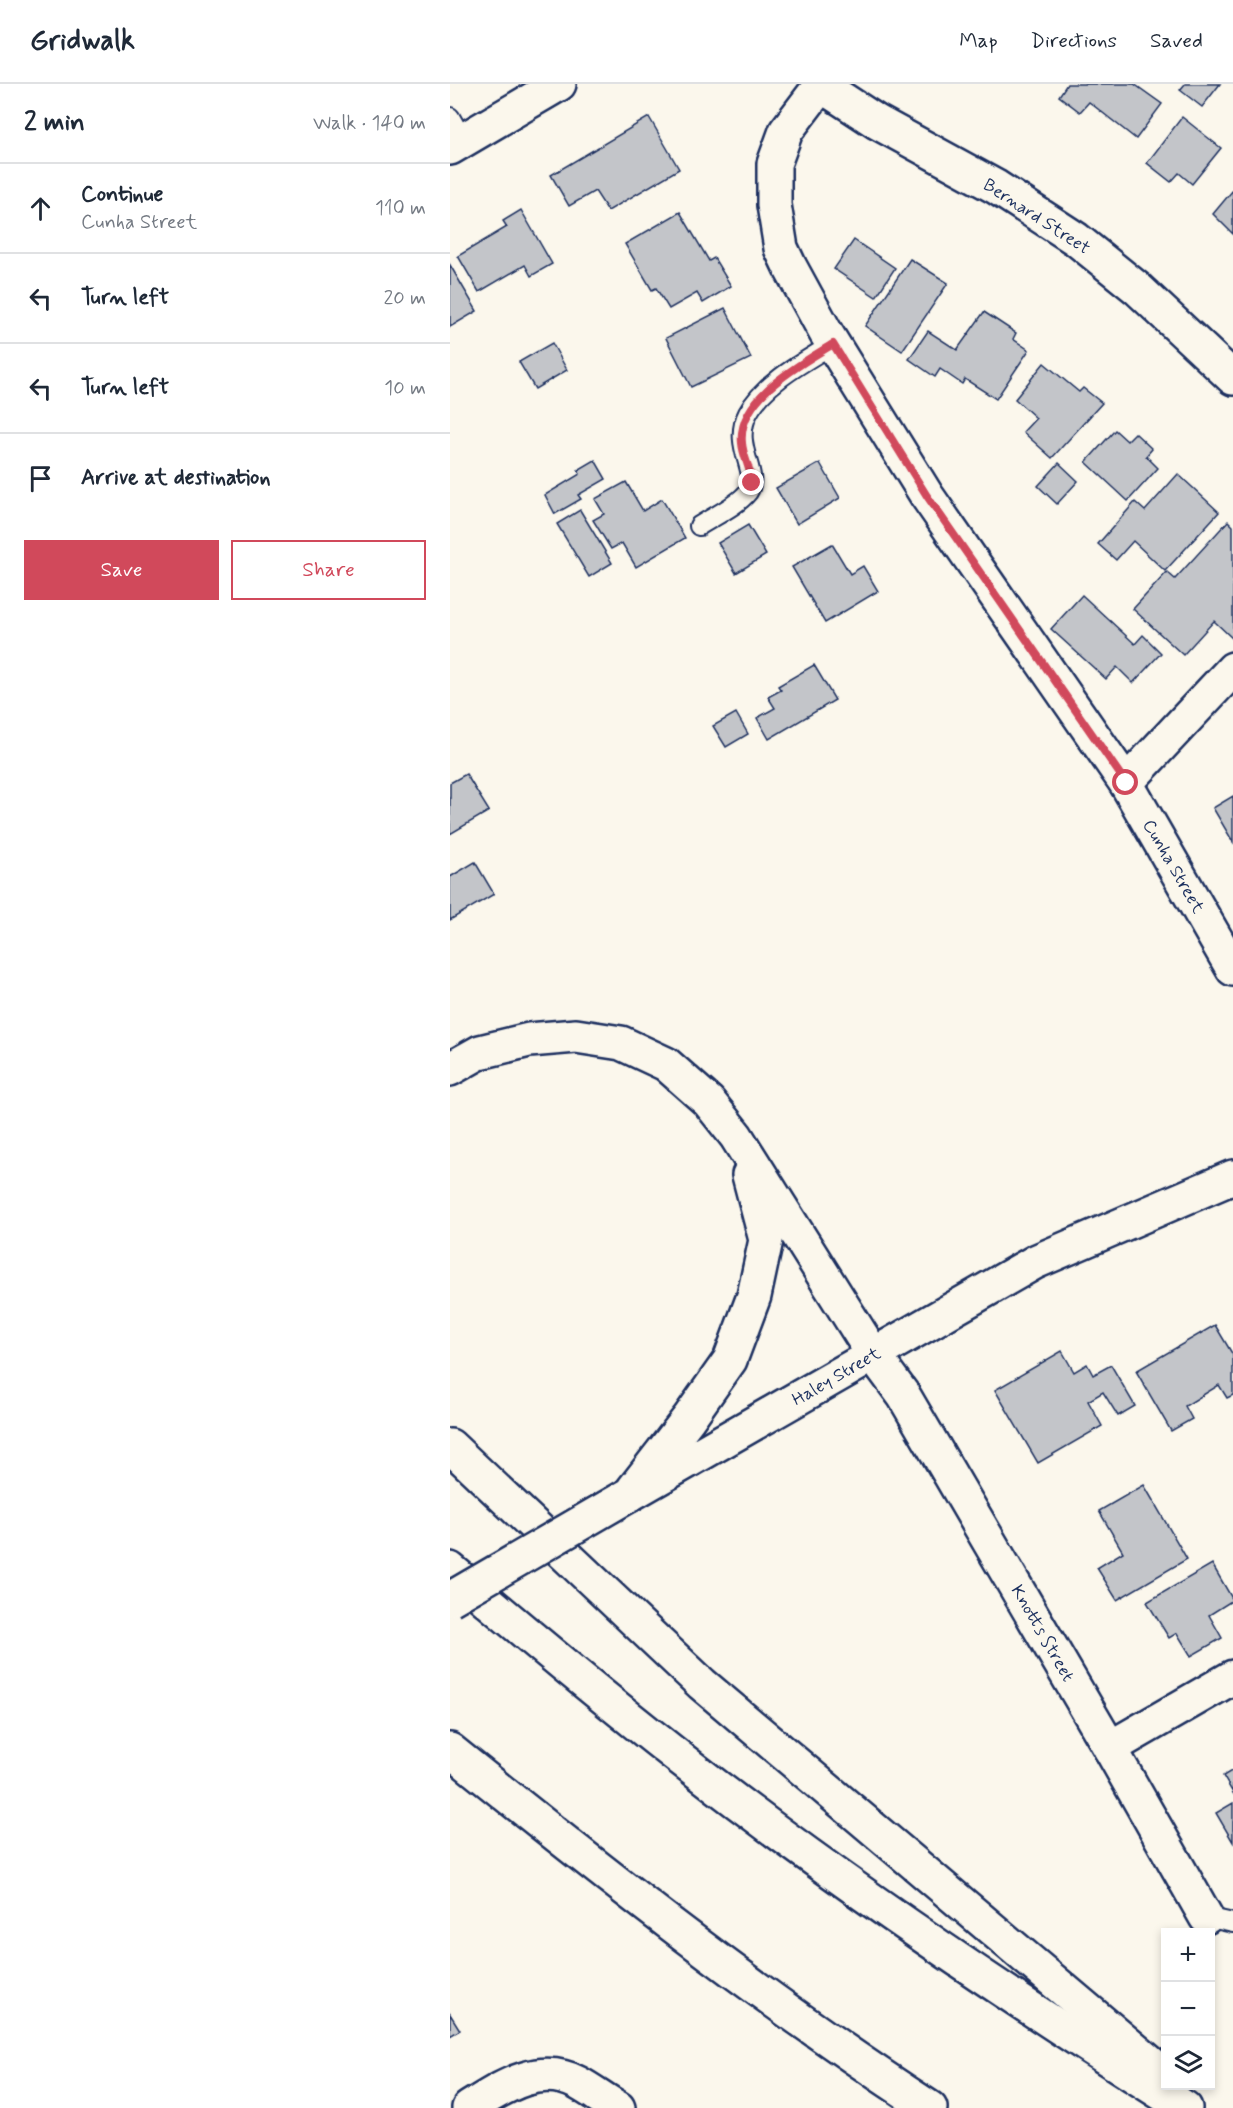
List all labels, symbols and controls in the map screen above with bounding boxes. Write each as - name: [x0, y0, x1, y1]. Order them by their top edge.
- text: Gridwalk: [30, 23, 135, 60]
- text: Map: [959, 27, 998, 55]
- text: Directions: [1031, 27, 1117, 55]
- text: Saved: [1150, 27, 1203, 55]
- text: 2 min: [24, 106, 85, 140]
- text: Walk · 140 m: [313, 110, 426, 137]
- street label: Bernard Street: [978, 173, 1095, 260]
- text: Continue: [81, 181, 163, 209]
- icon: ahead: [24, 192, 57, 225]
- text: 110 m: [375, 195, 426, 222]
- text: Cunha Street: [81, 209, 197, 236]
- icon: left: [24, 282, 57, 315]
- text: Turn left: [81, 284, 169, 312]
- text: 20 m: [383, 285, 426, 312]
- icon: left: [24, 372, 57, 405]
- text: Turn left: [81, 374, 169, 402]
- text: 10 m: [384, 375, 426, 402]
- icon: arrive: [24, 462, 57, 495]
- text: Arrive at destination: [81, 464, 271, 492]
- route end: [738, 469, 764, 495]
- button: Save: [24, 540, 219, 600]
- button: Share: [231, 540, 426, 600]
- route start: [1112, 769, 1138, 795]
- street label: Cunha Street: [1137, 815, 1210, 918]
- street label: Haley Street: [788, 1342, 886, 1412]
- street label: Knotts Street: [1005, 1581, 1080, 1686]
- map controls: [1161, 1928, 1215, 2090]
- button: +: [1161, 1928, 1215, 1982]
- button: −: [1161, 1982, 1215, 2036]
- button: layers: [1161, 2036, 1215, 2090]

